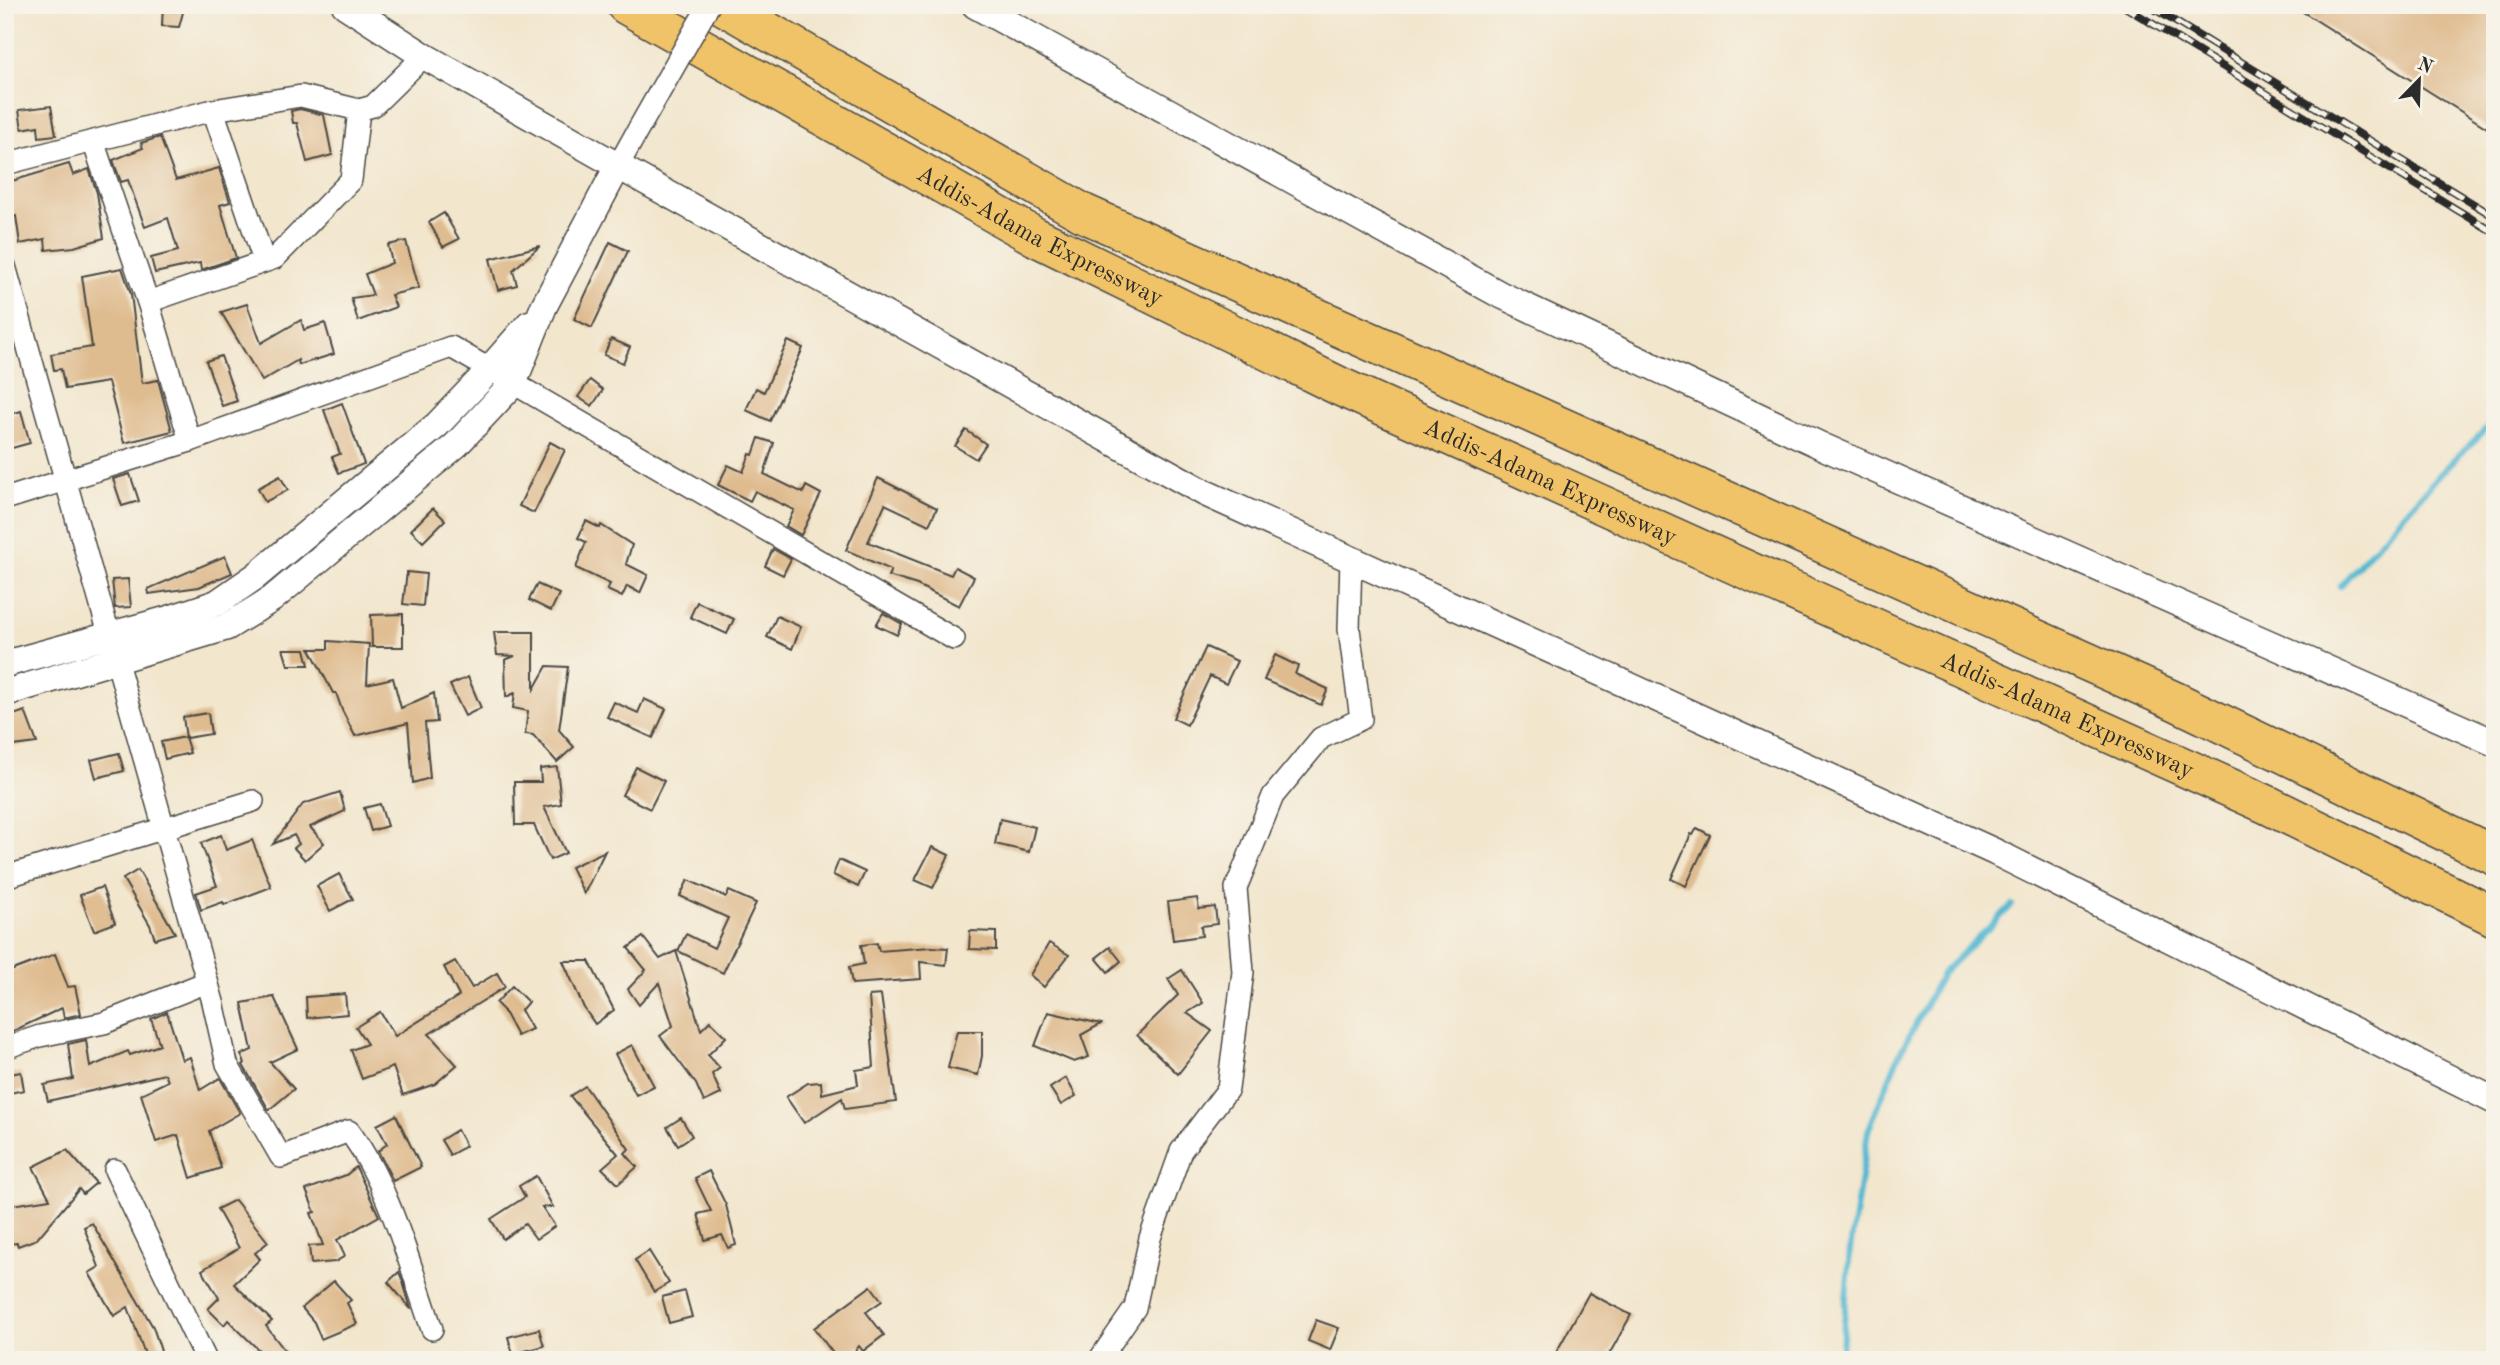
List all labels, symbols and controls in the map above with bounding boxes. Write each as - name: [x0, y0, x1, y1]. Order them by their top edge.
- north arrow: [2384, 46, 2454, 116]
- text: N: [2414, 55, 2435, 78]
- street label: Addis-Adama Expressway: [912, 162, 1167, 312]
- street label: Addis-Adama Expressway: [1420, 416, 1680, 551]
- street label: Addis-Adama Expressway: [1937, 649, 2197, 784]

